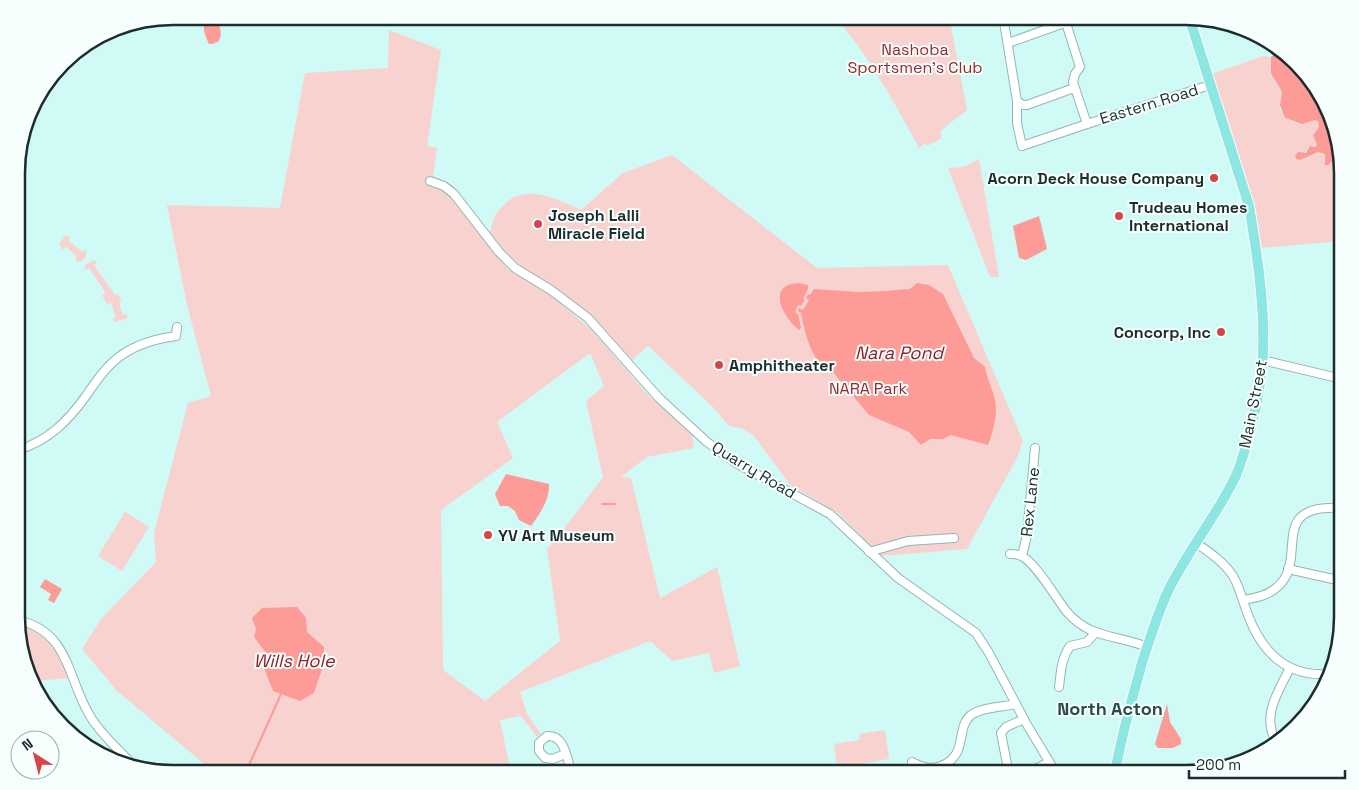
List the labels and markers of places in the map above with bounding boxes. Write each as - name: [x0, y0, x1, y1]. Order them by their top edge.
- place label: Acorn Deck House Company: [987, 168, 1204, 189]
- marker: Acorn Deck House Company: [1208, 172, 1220, 184]
- place label: Trudeau Homes International: [1129, 197, 1247, 236]
- place label: Joseph Lalli Miracle Field: [548, 205, 645, 244]
- marker: Trudeau Homes International: [1113, 210, 1125, 222]
- marker: Joseph Lalli Miracle Field: [532, 218, 544, 230]
- place label: Concorp, Inc: [1114, 322, 1211, 343]
- marker: Concorp, Inc: [1215, 326, 1227, 338]
- place label: Amphitheater: [729, 355, 835, 376]
- marker: Amphitheater: [713, 359, 725, 371]
- place label: YV Art Museum: [498, 525, 615, 546]
- marker: YV Art Museum: [482, 529, 494, 541]

